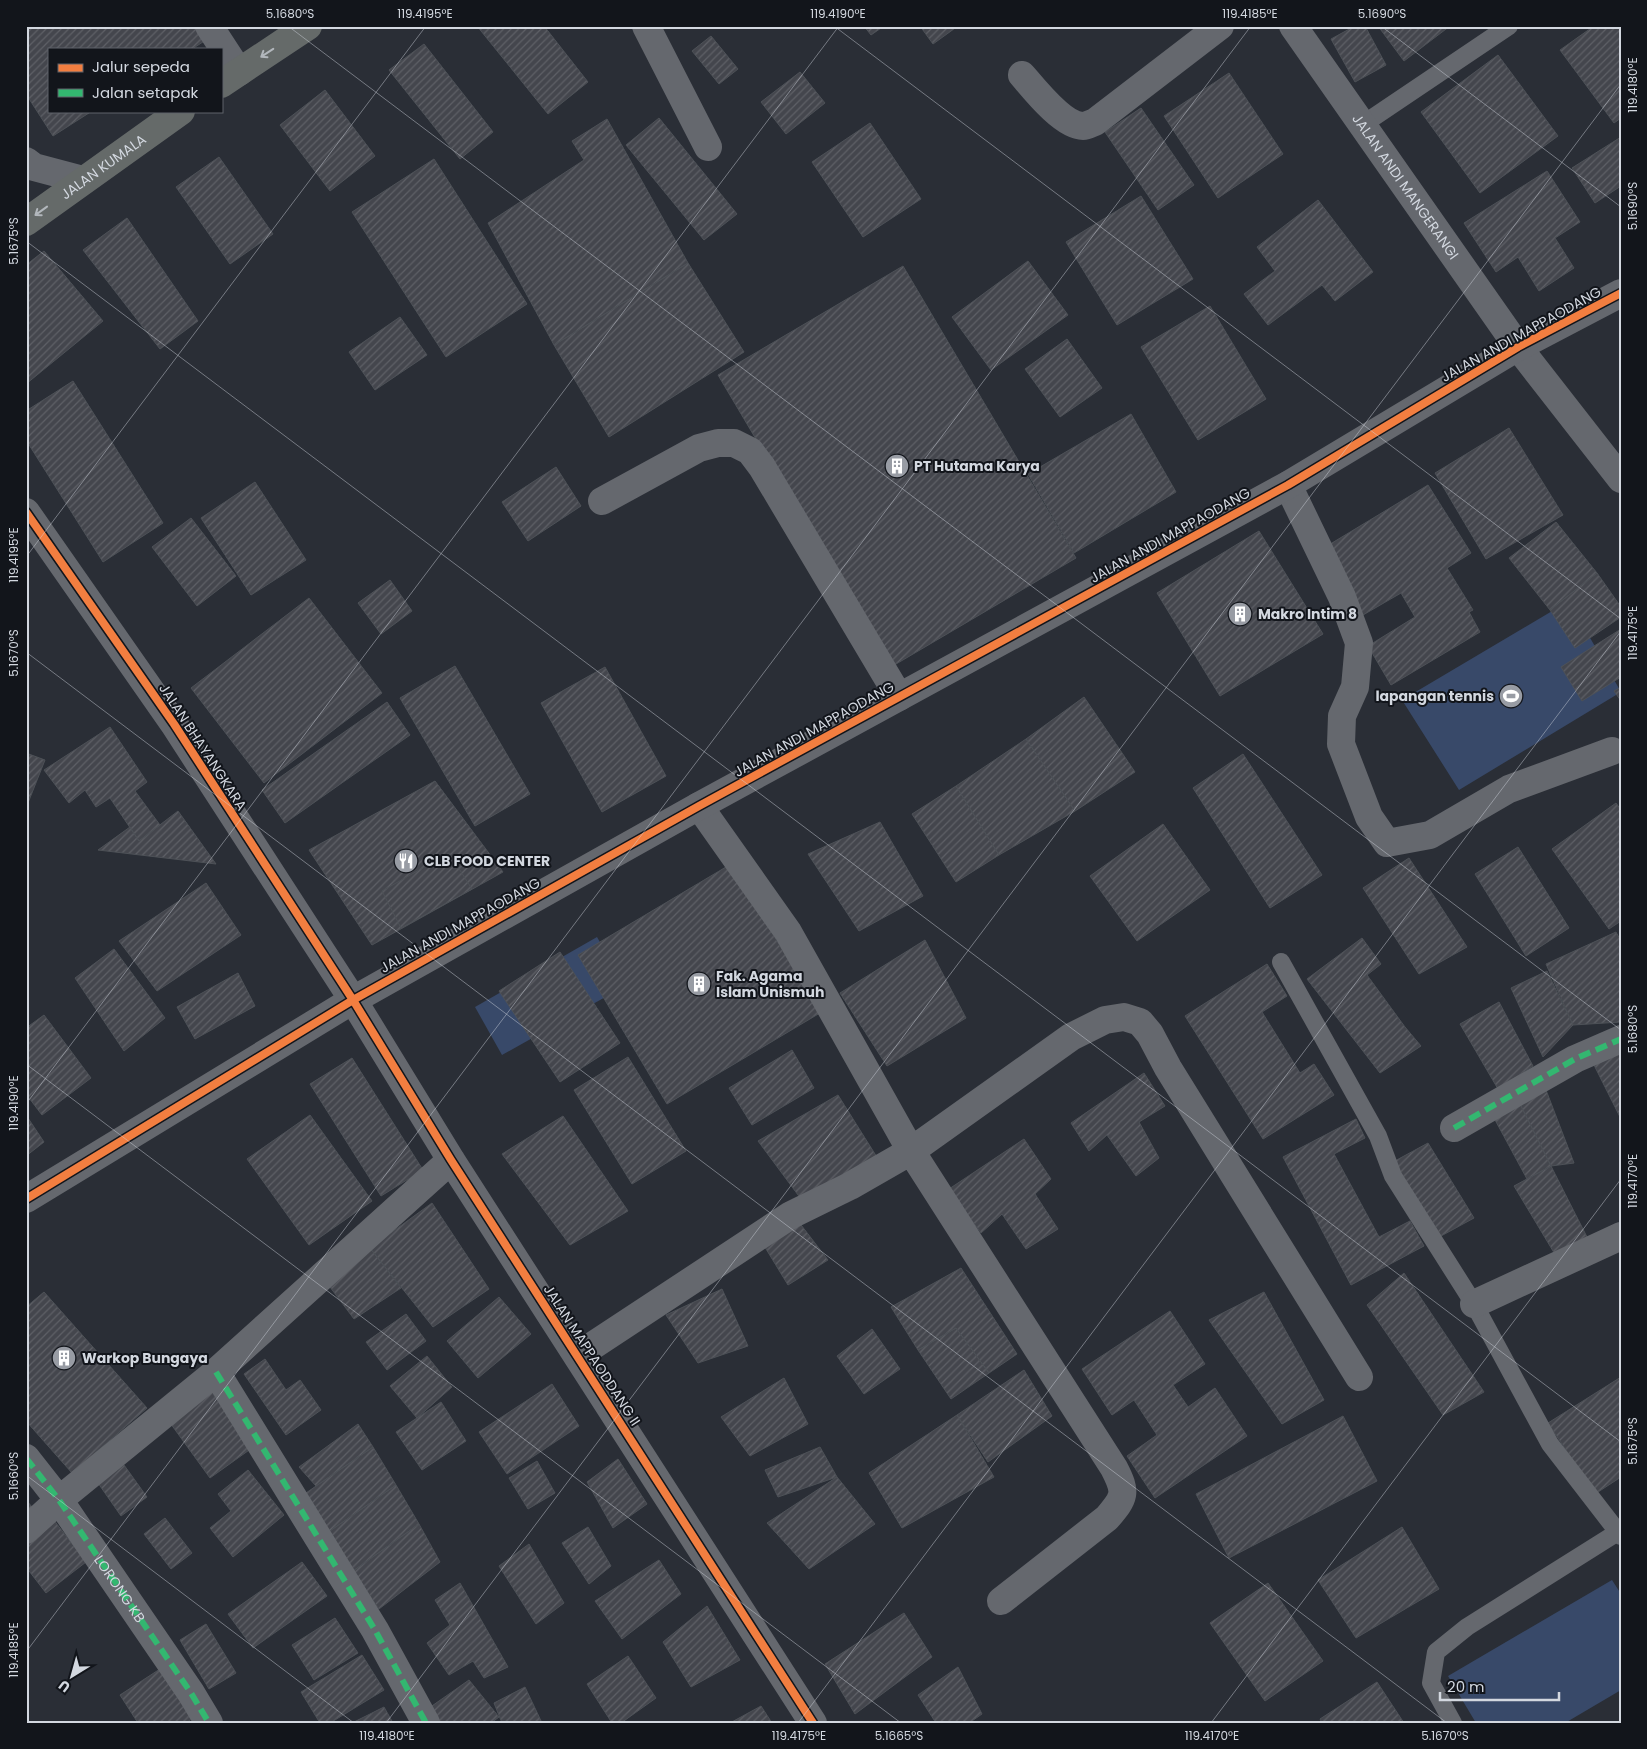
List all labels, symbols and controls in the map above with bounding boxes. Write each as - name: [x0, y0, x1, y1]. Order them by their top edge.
- text: 5.1680°S: [266, 5, 314, 22]
- text: 119.4195°E: [397, 5, 453, 22]
- text: 119.4190°E: [810, 5, 866, 22]
- text: 119.4185°E: [1222, 5, 1278, 22]
- text: 5.1690°S: [1358, 5, 1406, 22]
- legend: [48, 48, 222, 112]
- one-way arrow: [261, 48, 275, 58]
- text: Jalur sepeda: [92, 56, 190, 77]
- text: 119.4180°E: [1624, 57, 1641, 113]
- text: Jalan setapak: [92, 82, 199, 103]
- street label: JALAN ANDI MANGERANGI: [1347, 110, 1464, 263]
- street label: JALAN KUMALA: [56, 129, 150, 204]
- text: 5.1690°S: [1624, 182, 1641, 230]
- one-way arrow: [34, 206, 48, 216]
- text: 5.1675°S: [5, 217, 22, 265]
- street label: JALAN ANDI MAPPAODANG: [1437, 281, 1605, 387]
- building icon: PT Hutama Karya: [884, 453, 910, 479]
- place label: PT Hutama Karya: [914, 456, 1040, 476]
- street label: JALAN ANDI MAPPAODANG: [1086, 482, 1254, 588]
- text: 119.4195°E: [5, 527, 22, 583]
- building icon: Makro Intim 8: [1227, 601, 1253, 627]
- place label: Makro Intim 8: [1258, 604, 1357, 624]
- text: 119.4175°E: [1624, 606, 1641, 660]
- text: 5.1670°S: [5, 629, 22, 677]
- street label: JALAN ANDI MAPPAODANG: [730, 676, 898, 782]
- street label: JALAN BHAYANGKARA: [154, 680, 252, 814]
- sports icon: lapangan tennis: [1498, 683, 1524, 709]
- place label: lapangan tennis: [1375, 686, 1494, 706]
- restaurant icon: CLB FOOD CENTER: [393, 848, 419, 874]
- place label: CLB FOOD CENTER: [424, 851, 550, 871]
- street label: JALAN ANDI MAPPAODANG: [376, 872, 544, 978]
- place label: Fak. Agama Islam Unismuh: [716, 966, 824, 1002]
- building icon: Fak. Agama Islam Unismuh: [686, 971, 712, 997]
- text: 5.1680°S: [1624, 1005, 1641, 1053]
- text: 119.4190°E: [5, 1075, 22, 1131]
- text: 119.4170°E: [1624, 1154, 1641, 1208]
- street label: JALAN MAPPAODDANG II: [539, 1281, 645, 1429]
- building icon: Warkop Bungaya: [51, 1345, 77, 1371]
- place label: Warkop Bungaya: [82, 1348, 208, 1368]
- text: 5.1675°S: [1624, 1417, 1641, 1465]
- text: 5.1660°S: [5, 1452, 22, 1500]
- street label: LORONG KB: [89, 1551, 150, 1627]
- text: 119.4185°E: [5, 1622, 22, 1678]
- north arrow: [48, 1652, 98, 1702]
- scale bar: [1440, 1669, 1558, 1701]
- text: U: [54, 1675, 74, 1697]
- text: 20 m: [1447, 1676, 1485, 1697]
- text: 119.4180°E: [359, 1727, 415, 1744]
- text: 119.4175°E: [772, 1727, 826, 1744]
- text: 5.1665°S: [875, 1727, 923, 1744]
- text: 119.4170°E: [1185, 1727, 1239, 1744]
- text: 5.1670°S: [1421, 1727, 1469, 1744]

